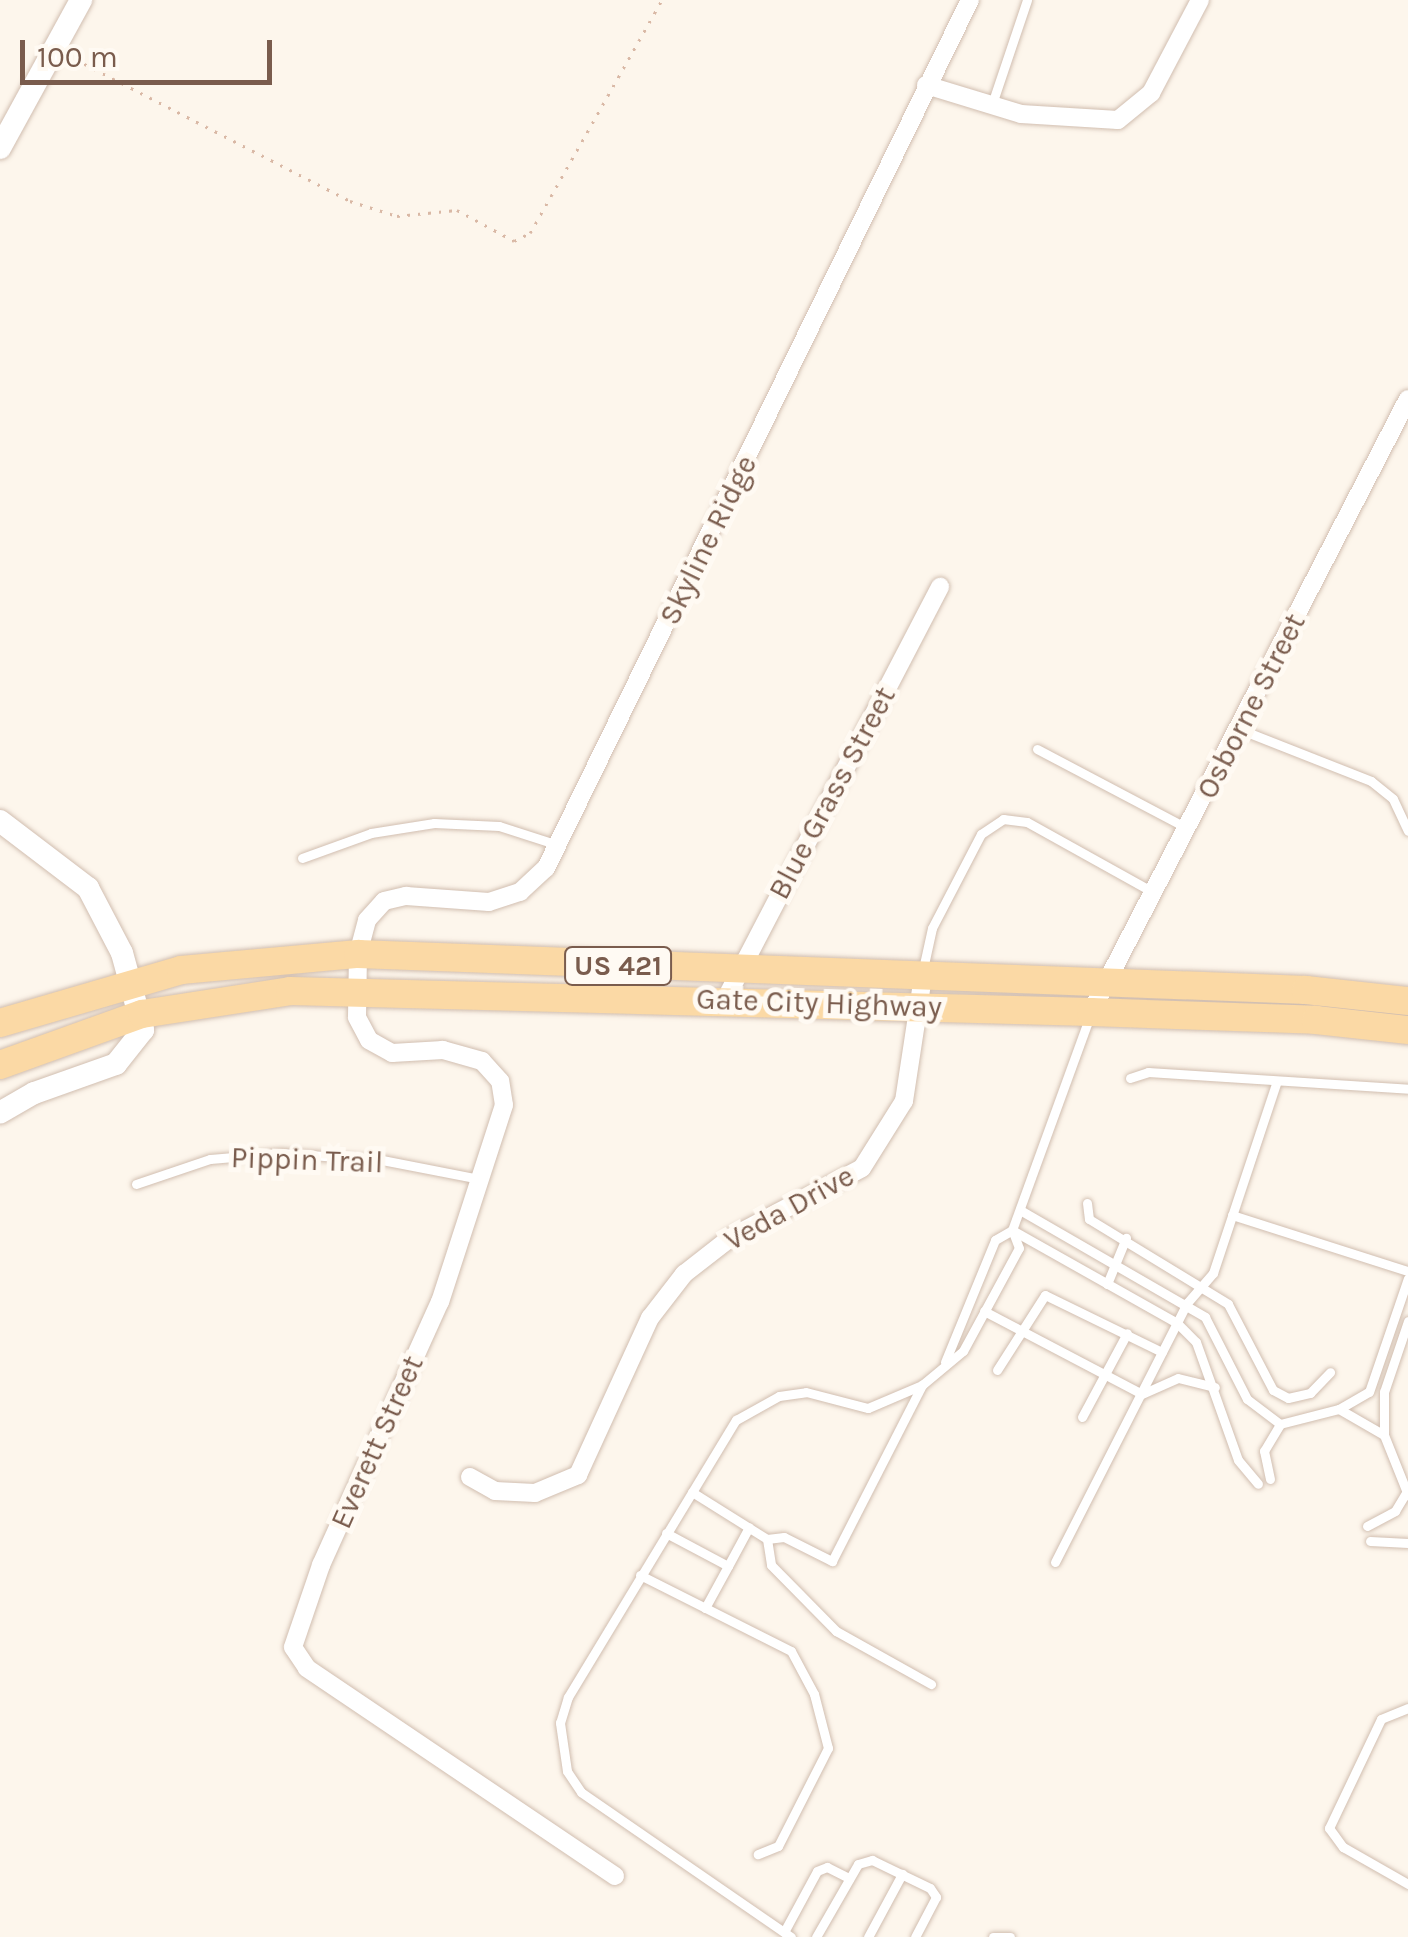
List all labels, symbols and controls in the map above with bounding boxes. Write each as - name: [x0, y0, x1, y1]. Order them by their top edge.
- scale bar: [25, 20, 278, 82]
- text: 100 m: [37, 39, 118, 75]
- street label: Skyline Ridge: [652, 449, 764, 631]
- street label: Osborne Street: [1189, 607, 1313, 805]
- street label: Blue Grass Street: [761, 681, 903, 905]
- road number: US 421: [563, 943, 673, 989]
- street label: Gate City Highway: [696, 981, 942, 1025]
- street label: Pippin Trail: [230, 1139, 384, 1181]
- street label: Veda Drive: [718, 1158, 860, 1258]
- street label: Everett Street: [323, 1350, 431, 1534]

